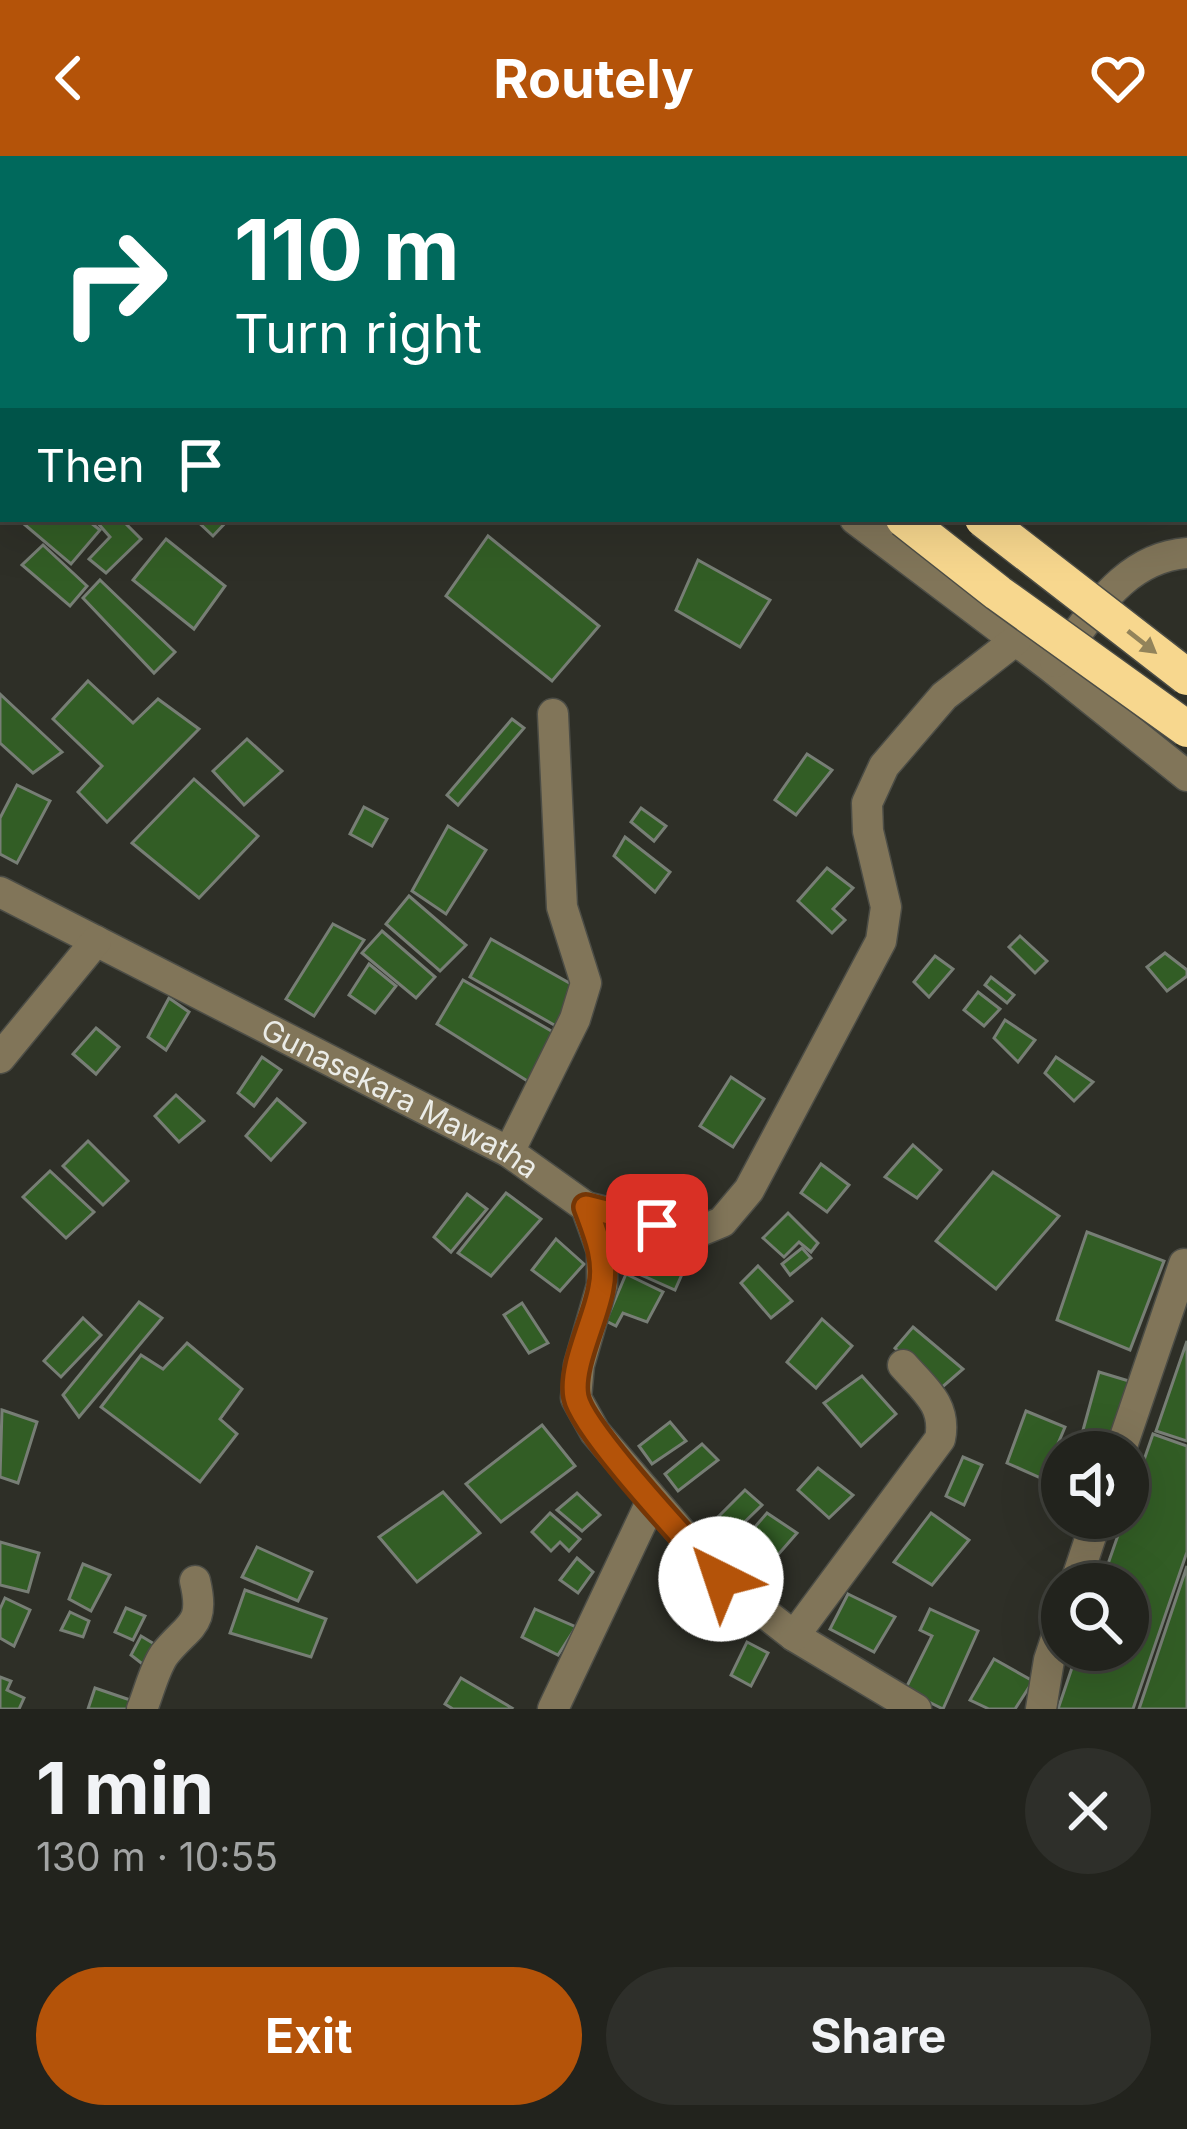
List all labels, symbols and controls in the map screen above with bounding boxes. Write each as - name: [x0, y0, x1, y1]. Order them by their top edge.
- icon: back: [36, 45, 102, 111]
- icon: heart: [1085, 45, 1151, 111]
- text: Routely: [493, 46, 694, 111]
- text: 110 m: [234, 199, 460, 300]
- icon: right: [36, 204, 192, 360]
- text: Turn right: [234, 301, 482, 366]
- icon: arrive: [168, 432, 234, 498]
- text: Then: [36, 438, 144, 493]
- one-way arrow: [1126, 629, 1157, 654]
- street label: Gunasekara Mawatha: [255, 1011, 546, 1185]
- pin: [606, 1174, 708, 1276]
- icon: arrive: [624, 1192, 690, 1258]
- map controls: [1041, 1431, 1149, 1671]
- button: sound: [1041, 1431, 1149, 1539]
- position arrow: [658, 1516, 784, 1642]
- button: search: [1041, 1563, 1149, 1671]
- text: 1 min: [36, 1744, 214, 1831]
- button: close: [1025, 1748, 1151, 1874]
- text: 130 m · 10:55: [36, 1833, 278, 1880]
- button: Exit: [36, 1967, 582, 2105]
- button: Share: [606, 1967, 1151, 2105]

